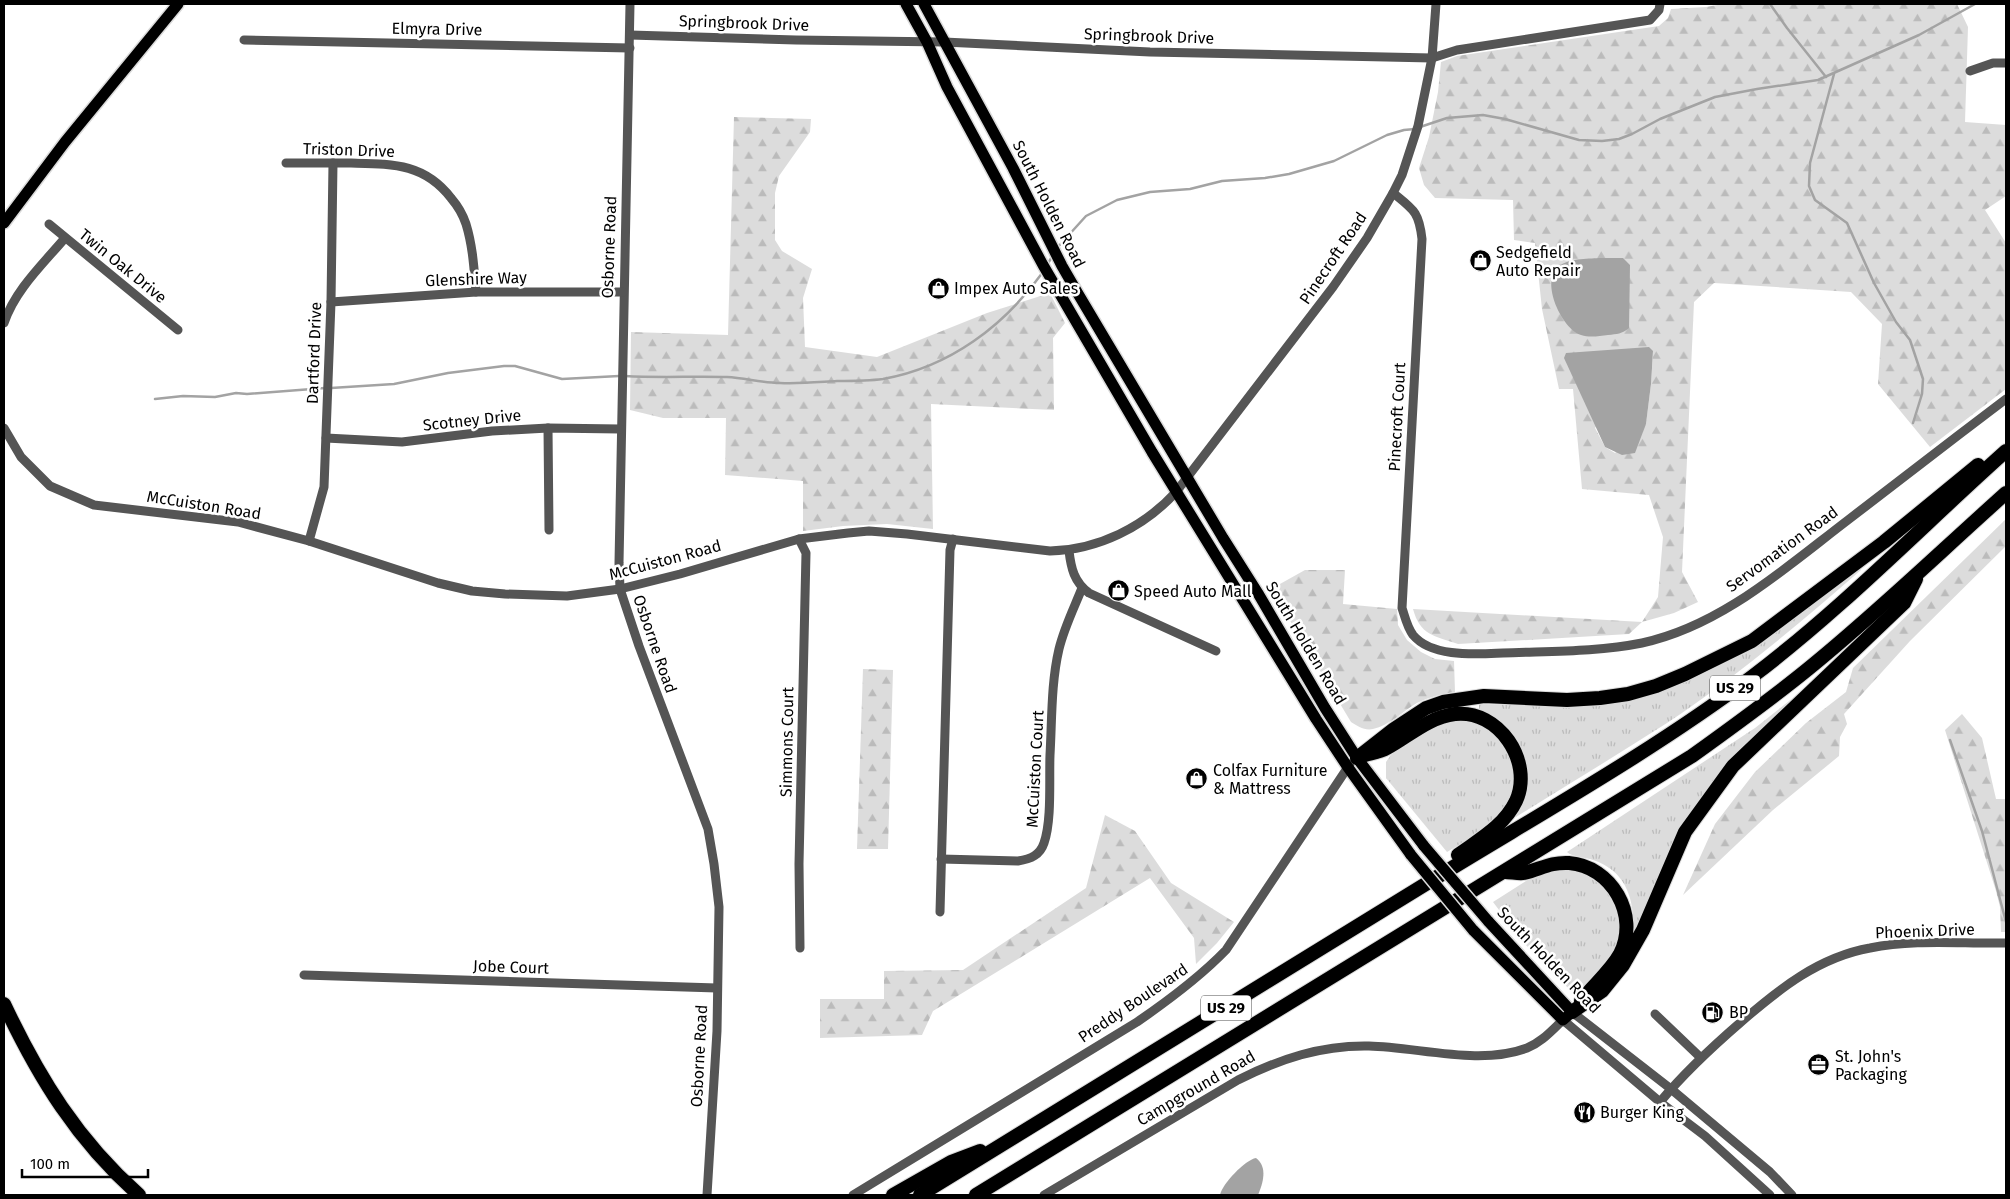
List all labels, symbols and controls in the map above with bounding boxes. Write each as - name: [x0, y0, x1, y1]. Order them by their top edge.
- street label: Springbrook Drive: [678, 11, 810, 35]
- street label: Elmyra Drive: [391, 19, 483, 39]
- street label: Springbrook Drive: [1083, 24, 1215, 48]
- street label: South Holden Road: [1009, 137, 1089, 271]
- street label: Triston Drive: [303, 139, 395, 161]
- street label: Osborne Road: [598, 195, 620, 299]
- street label: Pinecroft Road: [1295, 208, 1371, 308]
- street label: Twin Oak Drive: [75, 225, 171, 307]
- place label: Sedgefield Auto Repair: [1496, 243, 1581, 280]
- shop icon: Sedgefield Auto Repair: [1468, 249, 1492, 273]
- street label: Glenshire Way: [425, 268, 527, 290]
- shop icon: Impex Auto Sales: [926, 276, 950, 300]
- place label: Impex Auto Sales: [954, 279, 1078, 298]
- street label: Dartford Drive: [303, 302, 325, 404]
- street label: Pinecroft Court: [1385, 362, 1409, 472]
- street label: Scotney Drive: [422, 405, 522, 435]
- street label: McCuiston Road: [145, 487, 263, 523]
- street label: Servomation Road: [1722, 502, 1842, 596]
- street label: McCuiston Road: [607, 536, 723, 584]
- street label: South Holden Road: [1262, 578, 1350, 708]
- shop icon: Speed Auto Mall: [1106, 579, 1130, 603]
- place label: Speed Auto Mall: [1134, 582, 1252, 601]
- street label: Osborne Road: [629, 592, 681, 696]
- road number: US 29: [1710, 676, 1760, 700]
- street label: Simmons Court: [777, 686, 797, 797]
- street label: McCuiston Court: [1022, 709, 1048, 828]
- place label: Colfax Furniture & Mattress: [1213, 761, 1328, 798]
- shop icon: Colfax Furniture & Mattress: [1185, 767, 1209, 791]
- street label: South Holden Road: [1493, 903, 1605, 1017]
- street label: Phoenix Drive: [1875, 920, 1975, 942]
- street label: Jobe Court: [473, 956, 549, 978]
- street label: Preddy Boulevard: [1075, 959, 1191, 1047]
- road number: US 29: [1201, 996, 1251, 1020]
- fuel station icon: BP: [1701, 1000, 1725, 1024]
- place label: BP: [1729, 1003, 1748, 1022]
- street label: Osborne Road: [687, 1004, 711, 1108]
- street label: Campground Road: [1133, 1046, 1259, 1130]
- place label: St. John's Packaging: [1835, 1047, 1907, 1084]
- office icon: St. John's Packaging: [1807, 1053, 1831, 1077]
- restaurant icon: Burger King: [1572, 1100, 1596, 1124]
- place label: Burger King: [1600, 1103, 1684, 1122]
- scale bar: [22, 1146, 149, 1178]
- text: 100 m: [30, 1155, 70, 1173]

